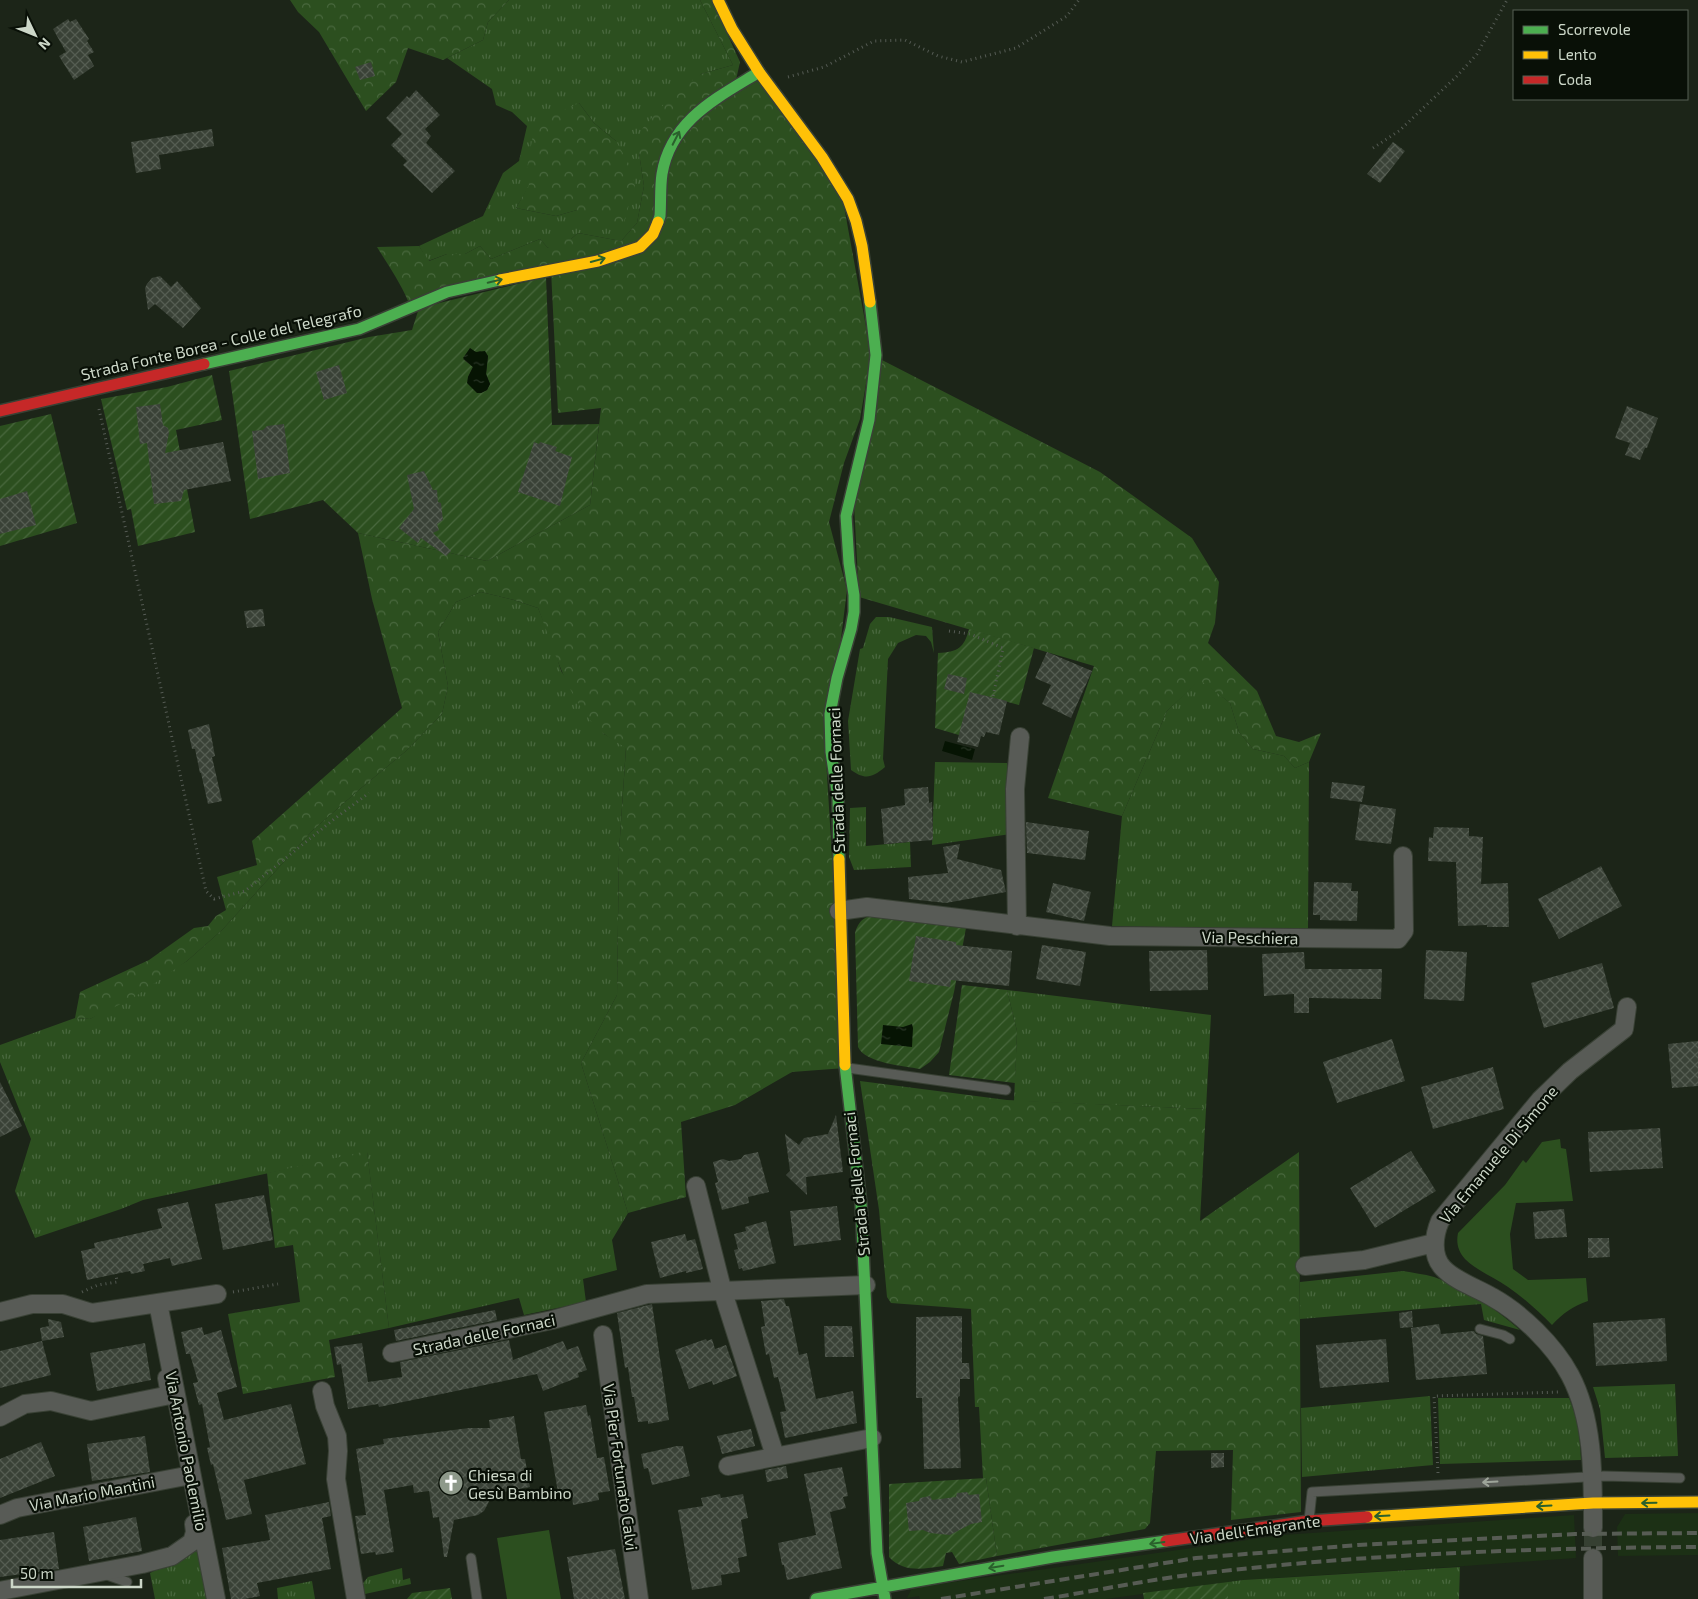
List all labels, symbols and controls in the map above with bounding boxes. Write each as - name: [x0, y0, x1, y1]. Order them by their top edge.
- north arrow: [10, 10, 60, 60]
- legend: [1513, 10, 1688, 100]
- text: Scorrevole: [1558, 20, 1631, 38]
- text: N: [35, 35, 55, 54]
- text: Lento: [1558, 45, 1597, 63]
- text: Coda: [1558, 70, 1592, 88]
- one-way arrow: [671, 130, 681, 145]
- one-way arrow: [590, 255, 606, 264]
- one-way arrow: [486, 276, 502, 285]
- street label: Strada Fonte Borea - Colle del Telegrafo: [79, 300, 363, 384]
- street label: Strada delle Fornaci: [824, 707, 848, 853]
- street label: Via Peschiera: [1201, 927, 1299, 947]
- street label: Via Emanuele Di Simone: [1435, 1081, 1561, 1227]
- street label: Strada delle Fornaci: [839, 1111, 873, 1257]
- street label: Strada delle Fornaci: [411, 1310, 557, 1358]
- street label: Via Antonio Paolemilio: [162, 1369, 212, 1533]
- street label: Via Pier Fortunato Calvi: [600, 1382, 642, 1552]
- place label: Chiesa di Gesù Bambino: [468, 1465, 572, 1502]
- church icon: Chiesa di Gesù Bambino: [438, 1470, 464, 1496]
- street label: Via Mario Mantini: [28, 1472, 156, 1514]
- one-way arrow: [1483, 1478, 1499, 1487]
- one-way arrow: [1642, 1498, 1658, 1508]
- one-way arrow: [1536, 1502, 1552, 1511]
- street label: Via dell'Emigrante: [1189, 1510, 1321, 1548]
- one-way arrow: [1374, 1512, 1390, 1521]
- one-way arrow: [1149, 1538, 1165, 1548]
- scale bar: [12, 1556, 141, 1588]
- one-way arrow: [988, 1563, 1004, 1573]
- text: 50 m: [20, 1564, 54, 1582]

